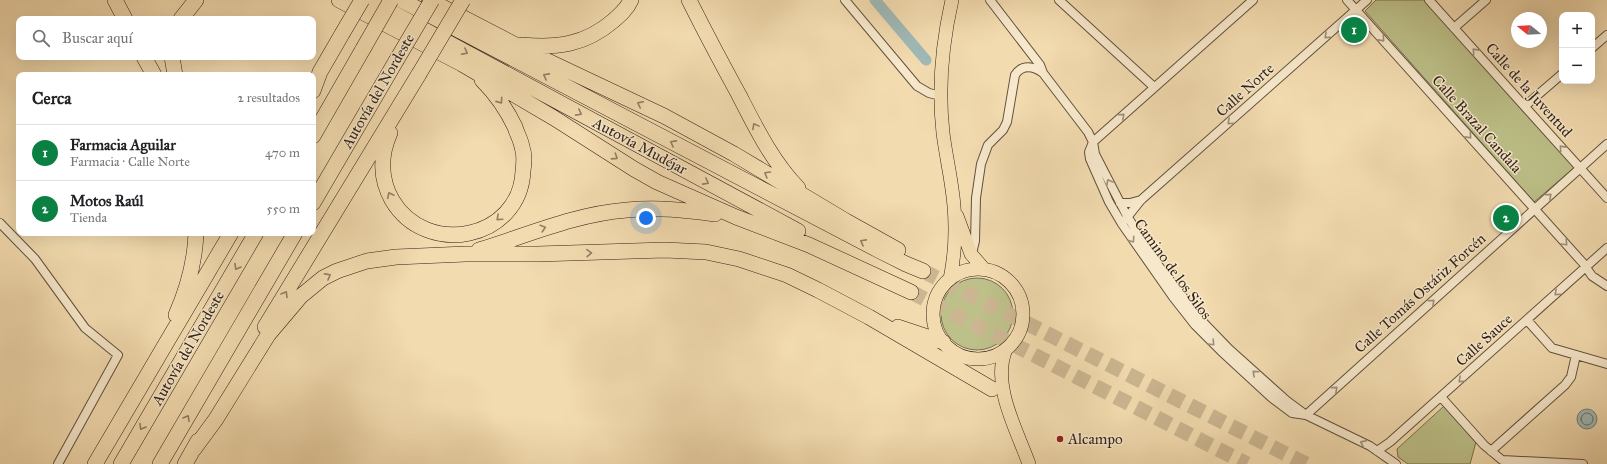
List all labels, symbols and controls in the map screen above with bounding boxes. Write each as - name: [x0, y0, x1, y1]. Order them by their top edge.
- north arrow: [1511, 12, 1547, 48]
- map controls: [1559, 12, 1595, 84]
- button: +: [1559, 12, 1595, 48]
- pin: 1: [1341, 15, 1367, 45]
- search box: [16, 16, 316, 60]
- icon: search: [30, 27, 52, 49]
- text: Buscar aquí: [62, 29, 133, 47]
- street label: Autovía del Nordeste: [337, 31, 418, 152]
- one-way arrow: [1325, 31, 1332, 38]
- one-way arrow: [1377, 35, 1384, 42]
- street label: Calle de la Juventud: [1481, 39, 1576, 142]
- one-way arrow: [461, 47, 468, 54]
- button: −: [1559, 48, 1595, 84]
- one-way arrow: [1473, 49, 1480, 56]
- street label: Calle Norte: [1212, 59, 1278, 121]
- street label: Calle Brazal Candala: [1428, 71, 1526, 177]
- one-way arrow: [542, 73, 550, 81]
- text: Cerca: [32, 88, 71, 109]
- text: 2 resultados: [237, 90, 300, 106]
- one-way arrow: [495, 97, 503, 104]
- one-way arrow: [637, 101, 645, 109]
- one-way arrow: [575, 109, 582, 116]
- street label: Autovía Mudéjar: [589, 113, 691, 179]
- one-way arrow: [1117, 114, 1124, 121]
- one-way arrow: [1228, 117, 1235, 124]
- one-way arrow: [752, 122, 760, 130]
- one-way arrow: [1464, 131, 1472, 139]
- text: Farmacia Aguilar: [70, 136, 176, 154]
- one-way arrow: [670, 140, 677, 148]
- text: 1: [42, 145, 48, 161]
- text: 470 m: [265, 145, 300, 161]
- one-way arrow: [1560, 145, 1567, 153]
- one-way arrow: [611, 152, 618, 160]
- text: Farmacia · Calle Norte: [70, 154, 190, 170]
- one-way arrow: [764, 171, 771, 178]
- one-way arrow: [702, 177, 709, 184]
- one-way arrow: [1106, 178, 1114, 186]
- text: Motos Raúl: [70, 192, 144, 210]
- one-way arrow: [387, 192, 395, 199]
- one-way arrow: [1544, 193, 1552, 200]
- text: 2: [42, 201, 48, 217]
- text: 550 m: [267, 201, 300, 217]
- pin: 2: [1493, 203, 1519, 233]
- your location: [636, 208, 656, 228]
- text: Tienda: [70, 210, 107, 226]
- one-way arrow: [497, 213, 504, 220]
- street label: Camino de los Silos: [1131, 215, 1215, 323]
- one-way arrow: [539, 224, 546, 233]
- street label: Calle Tomás Ostáriz Forcén: [1351, 229, 1489, 357]
- one-way arrow: [1128, 236, 1135, 243]
- one-way arrow: [1561, 238, 1568, 246]
- one-way arrow: [860, 239, 867, 247]
- one-way arrow: [586, 248, 592, 257]
- one-way arrow: [234, 263, 241, 270]
- one-way arrow: [324, 273, 332, 280]
- street label: Autovía del Nordeste: [147, 288, 228, 409]
- one-way arrow: [1555, 288, 1562, 295]
- one-way arrow: [280, 291, 287, 298]
- one-way arrow: [1427, 299, 1434, 306]
- street label: Calle Sauce: [1452, 310, 1516, 370]
- one-way arrow: [1207, 338, 1214, 345]
- one-way arrow: [1252, 370, 1260, 377]
- one-way arrow: [1458, 375, 1465, 382]
- one-way arrow: [1330, 386, 1338, 393]
- one-way arrow: [182, 415, 189, 422]
- one-way arrow: [140, 423, 147, 430]
- place label: Alcampo: [1067, 430, 1123, 448]
- marker: Alcampo: [1055, 434, 1065, 444]
- one-way arrow: [1360, 440, 1367, 448]

